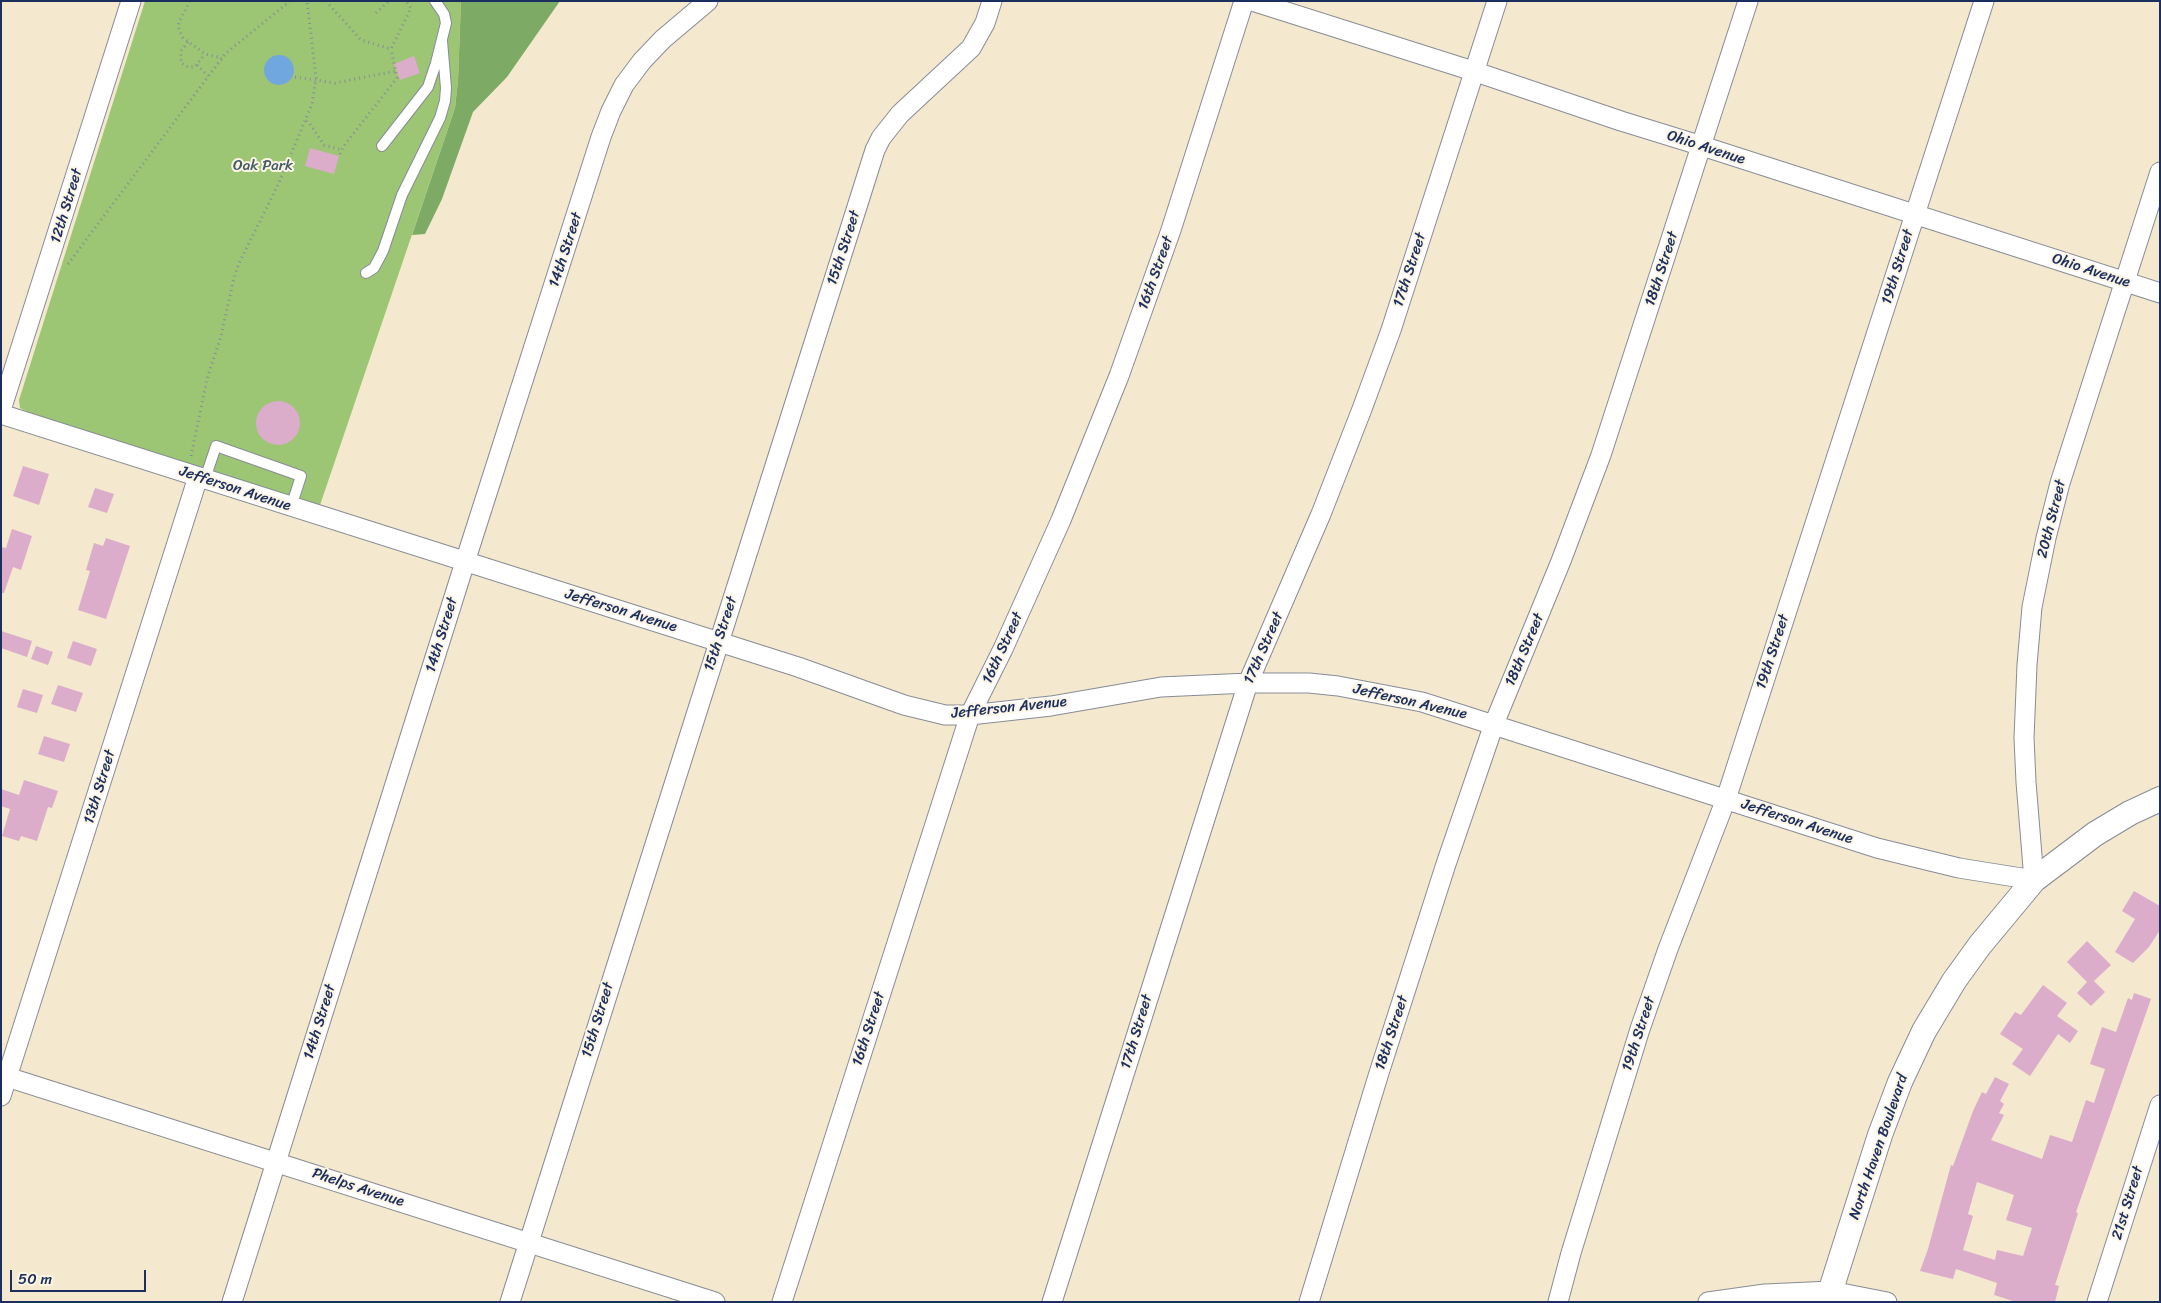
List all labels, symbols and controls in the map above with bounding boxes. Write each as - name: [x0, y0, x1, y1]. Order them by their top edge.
- street label: Ohio Avenue: [1665, 127, 1747, 169]
- park label: Oak Park: [233, 157, 293, 175]
- street label: 12th Street: [47, 167, 87, 245]
- street label: 15th Street: [823, 208, 865, 288]
- street label: 14th Street: [545, 210, 587, 290]
- street label: 19th Street: [1878, 227, 1918, 307]
- street label: 18th Street: [1641, 229, 1683, 309]
- street label: 17th Street: [1390, 231, 1430, 309]
- street label: 16th Street: [1134, 234, 1178, 312]
- street label: Ohio Avenue: [2050, 250, 2132, 292]
- street label: Jefferson Avenue: [177, 462, 293, 516]
- street label: 20th Street: [2034, 478, 2070, 560]
- street label: Jefferson Avenue: [563, 585, 679, 637]
- street label: 15th Street: [700, 594, 742, 674]
- street label: 14th Street: [422, 595, 462, 675]
- street label: 16th Street: [979, 609, 1027, 687]
- street label: 17th Street: [1240, 609, 1288, 687]
- street label: 18th Street: [1502, 611, 1548, 689]
- street label: 19th Street: [1752, 612, 1794, 692]
- street label: Jefferson Avenue: [1351, 680, 1469, 724]
- street label: Jefferson Avenue: [950, 693, 1068, 723]
- street label: 13th Street: [80, 748, 120, 826]
- street label: Jefferson Avenue: [1739, 795, 1855, 849]
- street label: 15th Street: [578, 980, 618, 1060]
- street label: 14th Street: [300, 982, 340, 1062]
- street label: 16th Street: [849, 990, 889, 1068]
- street label: 17th Street: [1117, 993, 1157, 1071]
- street label: 18th Street: [1371, 993, 1413, 1073]
- street label: 19th Street: [1618, 994, 1660, 1074]
- street label: North Haven Boulevard: [1846, 1072, 1912, 1222]
- street label: 21st Street: [2108, 1164, 2148, 1242]
- street label: Phelps Avenue: [310, 1165, 406, 1211]
- scale bar: [12, 1260, 149, 1292]
- text: 50 m: [18, 1266, 52, 1292]

